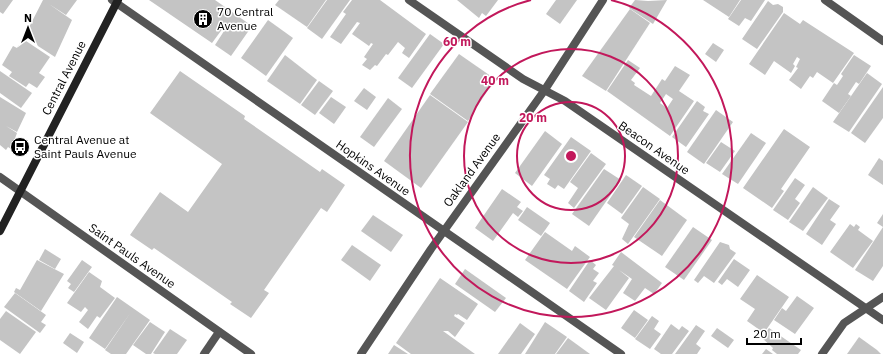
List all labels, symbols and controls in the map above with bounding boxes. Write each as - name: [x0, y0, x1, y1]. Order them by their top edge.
- place label: 70 Central Avenue: [217, 4, 273, 33]
- north arrow: [8, 8, 48, 48]
- building icon: 70 Central Avenue: [192, 8, 214, 30]
- text: N: [24, 11, 32, 25]
- text: 60 m: [443, 34, 471, 49]
- street label: Central Avenue: [38, 37, 89, 118]
- text: 40 m: [481, 73, 509, 88]
- text: 20 m: [519, 110, 547, 125]
- street label: Beacon Avenue: [616, 118, 693, 178]
- street label: Oakland Avenue: [440, 130, 504, 210]
- place label: Central Avenue at Saint Pauls Avenue: [34, 132, 137, 161]
- bus stop icon: Central Avenue at Saint Pauls Avenue: [9, 136, 31, 158]
- street label: Hopkins Avenue: [333, 136, 414, 199]
- centre of rings: [564, 149, 578, 163]
- street label: Saint Pauls Avenue: [86, 220, 179, 291]
- scale bar: [747, 320, 801, 346]
- text: 20 m: [753, 326, 781, 341]

